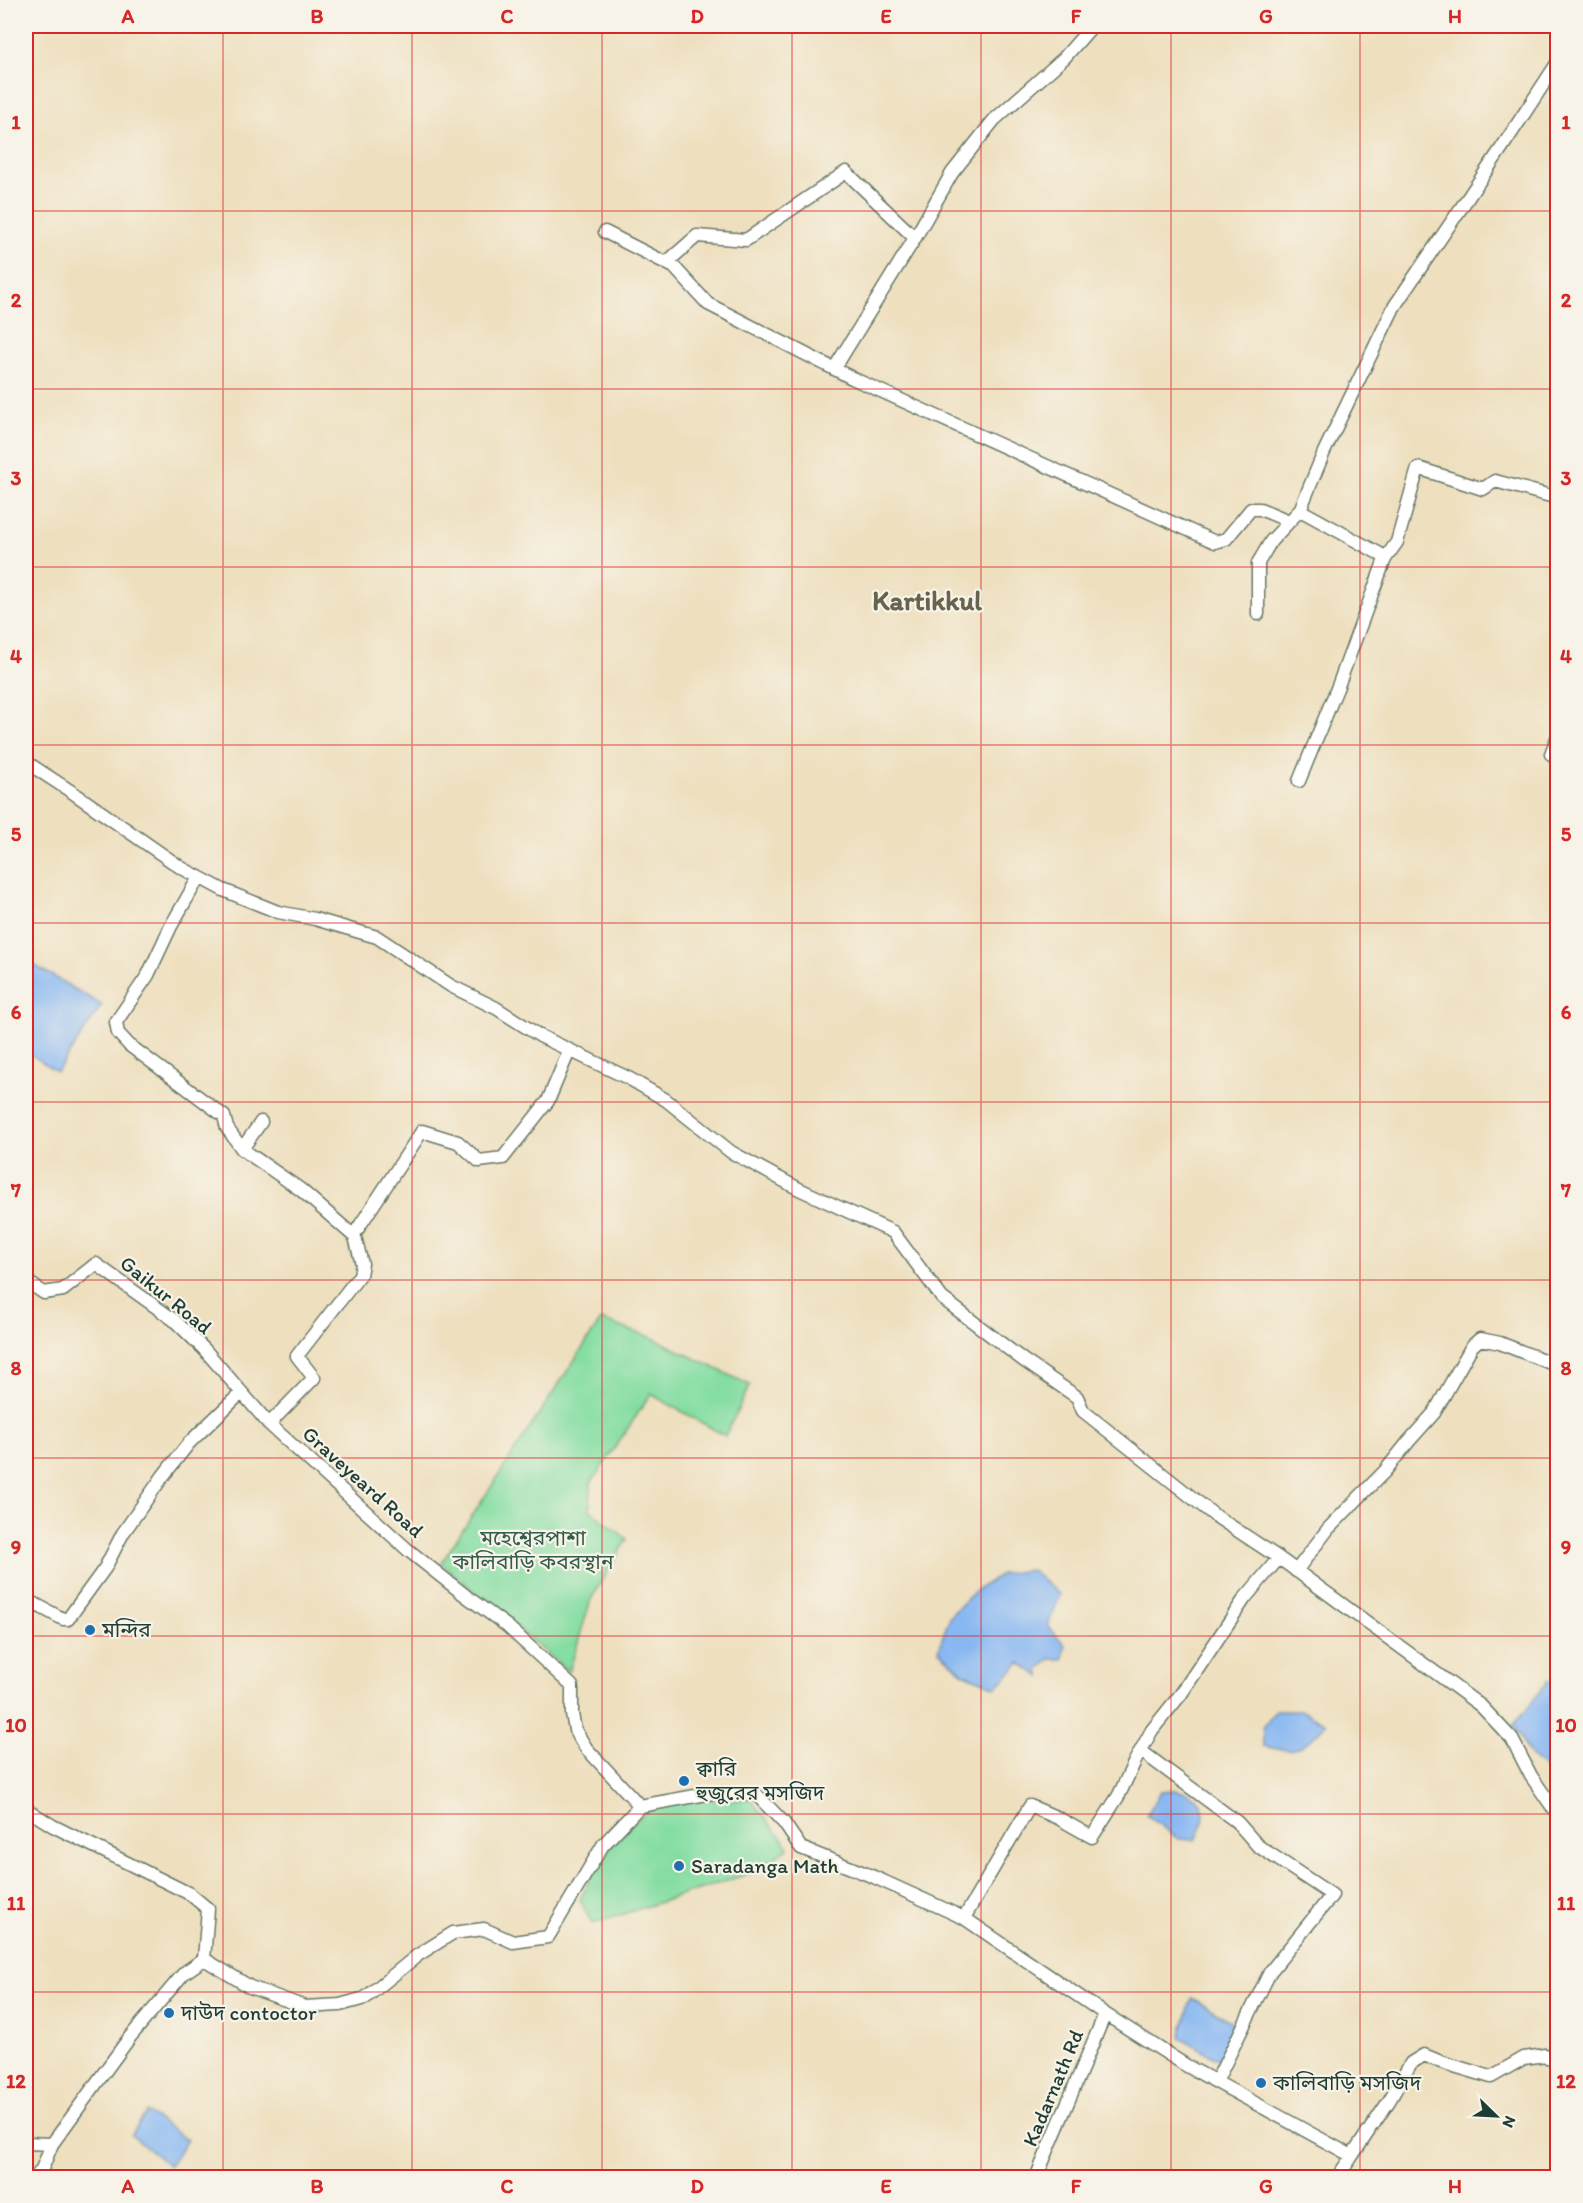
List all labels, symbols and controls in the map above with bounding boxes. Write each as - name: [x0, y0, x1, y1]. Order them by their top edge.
- text: A: [121, 4, 135, 28]
- text: B: [311, 4, 324, 28]
- text: C: [501, 4, 514, 28]
- text: D: [690, 4, 704, 28]
- text: E: [880, 4, 892, 28]
- text: F: [1071, 4, 1082, 28]
- text: G: [1259, 4, 1273, 28]
- text: H: [1448, 4, 1462, 28]
- text: 1: [11, 110, 21, 134]
- text: 1: [1561, 110, 1571, 134]
- text: 2: [11, 288, 22, 312]
- text: 2: [1561, 288, 1572, 312]
- text: 3: [11, 466, 22, 490]
- text: 3: [1561, 466, 1572, 490]
- district label: Kartikkul: [872, 584, 982, 617]
- text: 4: [10, 644, 22, 668]
- text: 4: [1560, 644, 1572, 668]
- text: 5: [11, 822, 22, 846]
- text: 5: [1561, 822, 1572, 846]
- text: 6: [11, 1000, 22, 1024]
- text: 6: [1561, 1000, 1572, 1024]
- text: 7: [10, 1178, 21, 1202]
- text: 7: [1560, 1178, 1571, 1202]
- street label: Gaikur Road: [115, 1250, 218, 1340]
- text: 8: [11, 1356, 22, 1380]
- text: 8: [1561, 1356, 1572, 1380]
- street label: Graveyeard Road: [298, 1421, 430, 1543]
- park label: মহেশ্বেরপাশা কালিবাড়ি কবরস্থান: [451, 1525, 614, 1574]
- text: 9: [11, 1535, 21, 1559]
- text: 9: [1561, 1535, 1571, 1559]
- place label: মন্দির: [101, 1617, 151, 1642]
- marker: মন্দির: [83, 1623, 97, 1637]
- text: 10: [5, 1713, 27, 1737]
- text: 10: [1555, 1713, 1577, 1737]
- place label: ক্বারি হুজুরের মসজিদ: [695, 1756, 825, 1805]
- marker: ক্বারি হুজুরের মসজিদ: [677, 1774, 691, 1788]
- place label: Saradanga Math: [691, 1853, 839, 1878]
- marker: Saradanga Math: [672, 1859, 686, 1873]
- text: 11: [7, 1891, 26, 1915]
- text: 11: [1557, 1891, 1576, 1915]
- place label: দাউদ contoctor: [180, 2000, 317, 2025]
- marker: দাউদ contoctor: [162, 2006, 176, 2020]
- street label: Kadarnath Rd: [1017, 2025, 1089, 2150]
- text: 12: [6, 2069, 26, 2093]
- text: 12: [1556, 2069, 1576, 2093]
- place label: কালিবাড়ি মসজিদ: [1272, 2070, 1421, 2095]
- marker: কালিবাড়ি মসজিদ: [1254, 2076, 1268, 2090]
- north arrow: [1466, 2086, 1526, 2146]
- text: N: [1498, 2113, 1520, 2131]
- text: A: [121, 2174, 135, 2198]
- text: B: [311, 2174, 324, 2198]
- text: C: [501, 2174, 514, 2198]
- text: D: [690, 2174, 704, 2198]
- text: E: [880, 2174, 892, 2198]
- text: F: [1071, 2174, 1082, 2198]
- text: G: [1259, 2174, 1273, 2198]
- text: H: [1448, 2174, 1462, 2198]

